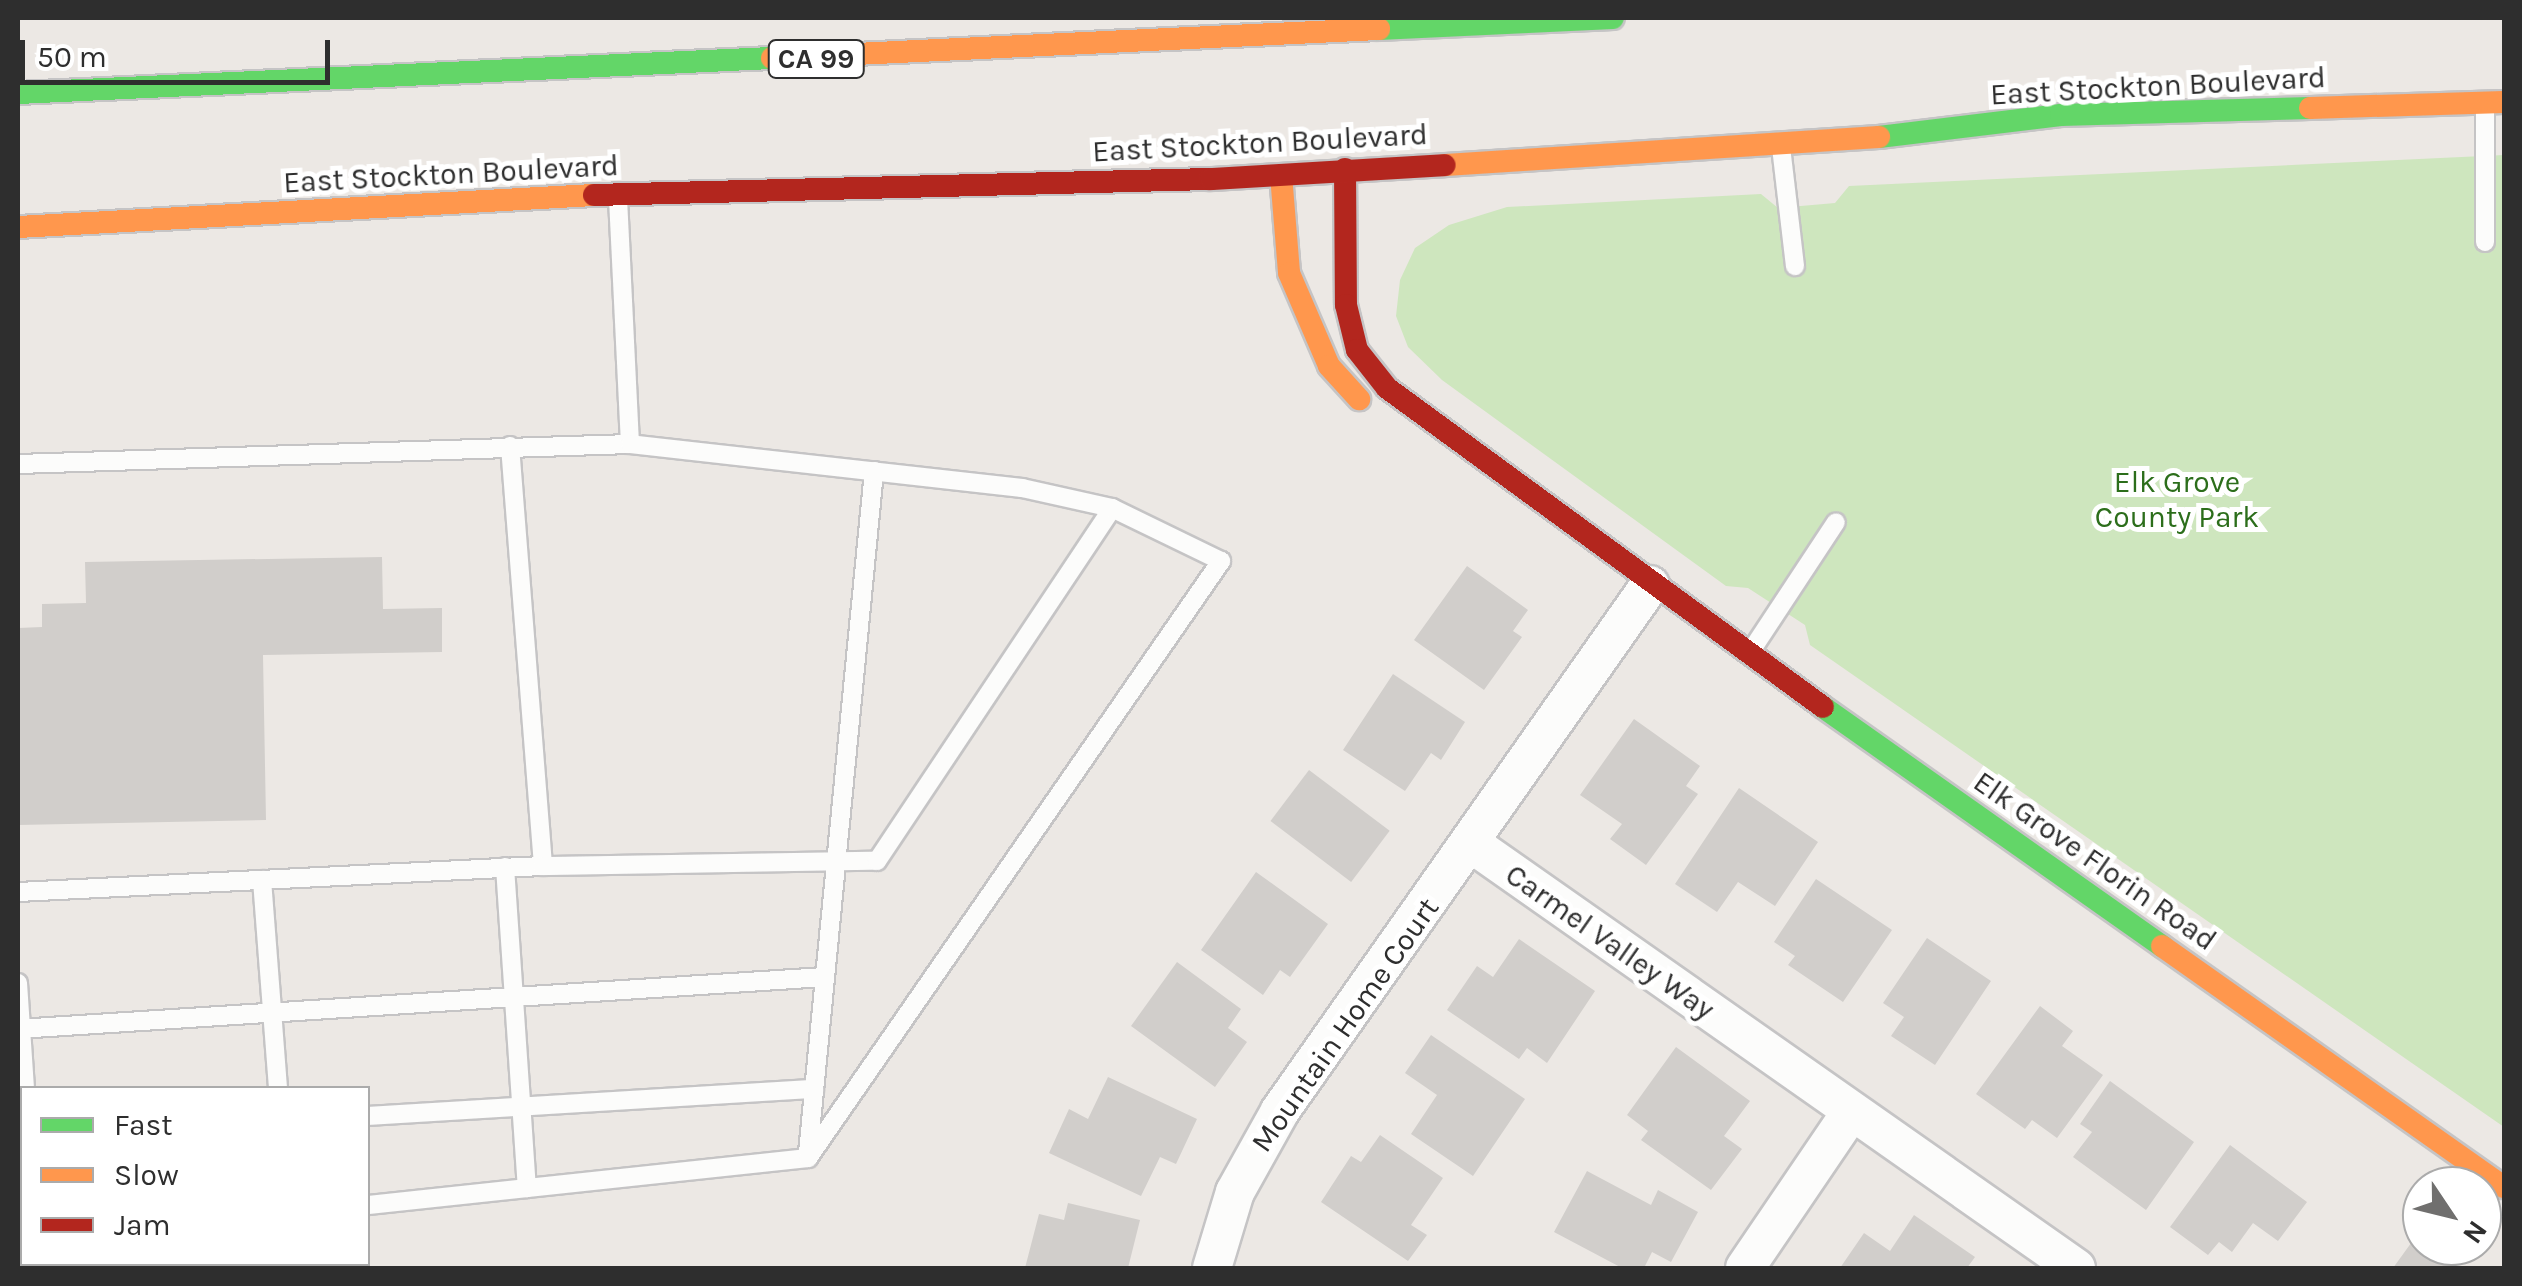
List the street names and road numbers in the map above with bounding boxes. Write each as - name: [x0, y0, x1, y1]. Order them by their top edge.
- road number: CA 99: [766, 36, 866, 82]
- street label: East Stockton Boulevard: [1989, 59, 2327, 113]
- street label: East Stockton Boulevard: [1091, 116, 1429, 170]
- street label: East Stockton Boulevard: [282, 147, 620, 201]
- street label: Elk Grove Florin Road: [1967, 764, 2223, 958]
- street label: Carmel Valley Way: [1499, 856, 1721, 1028]
- street label: Mountain Home Court: [1244, 891, 1446, 1159]

